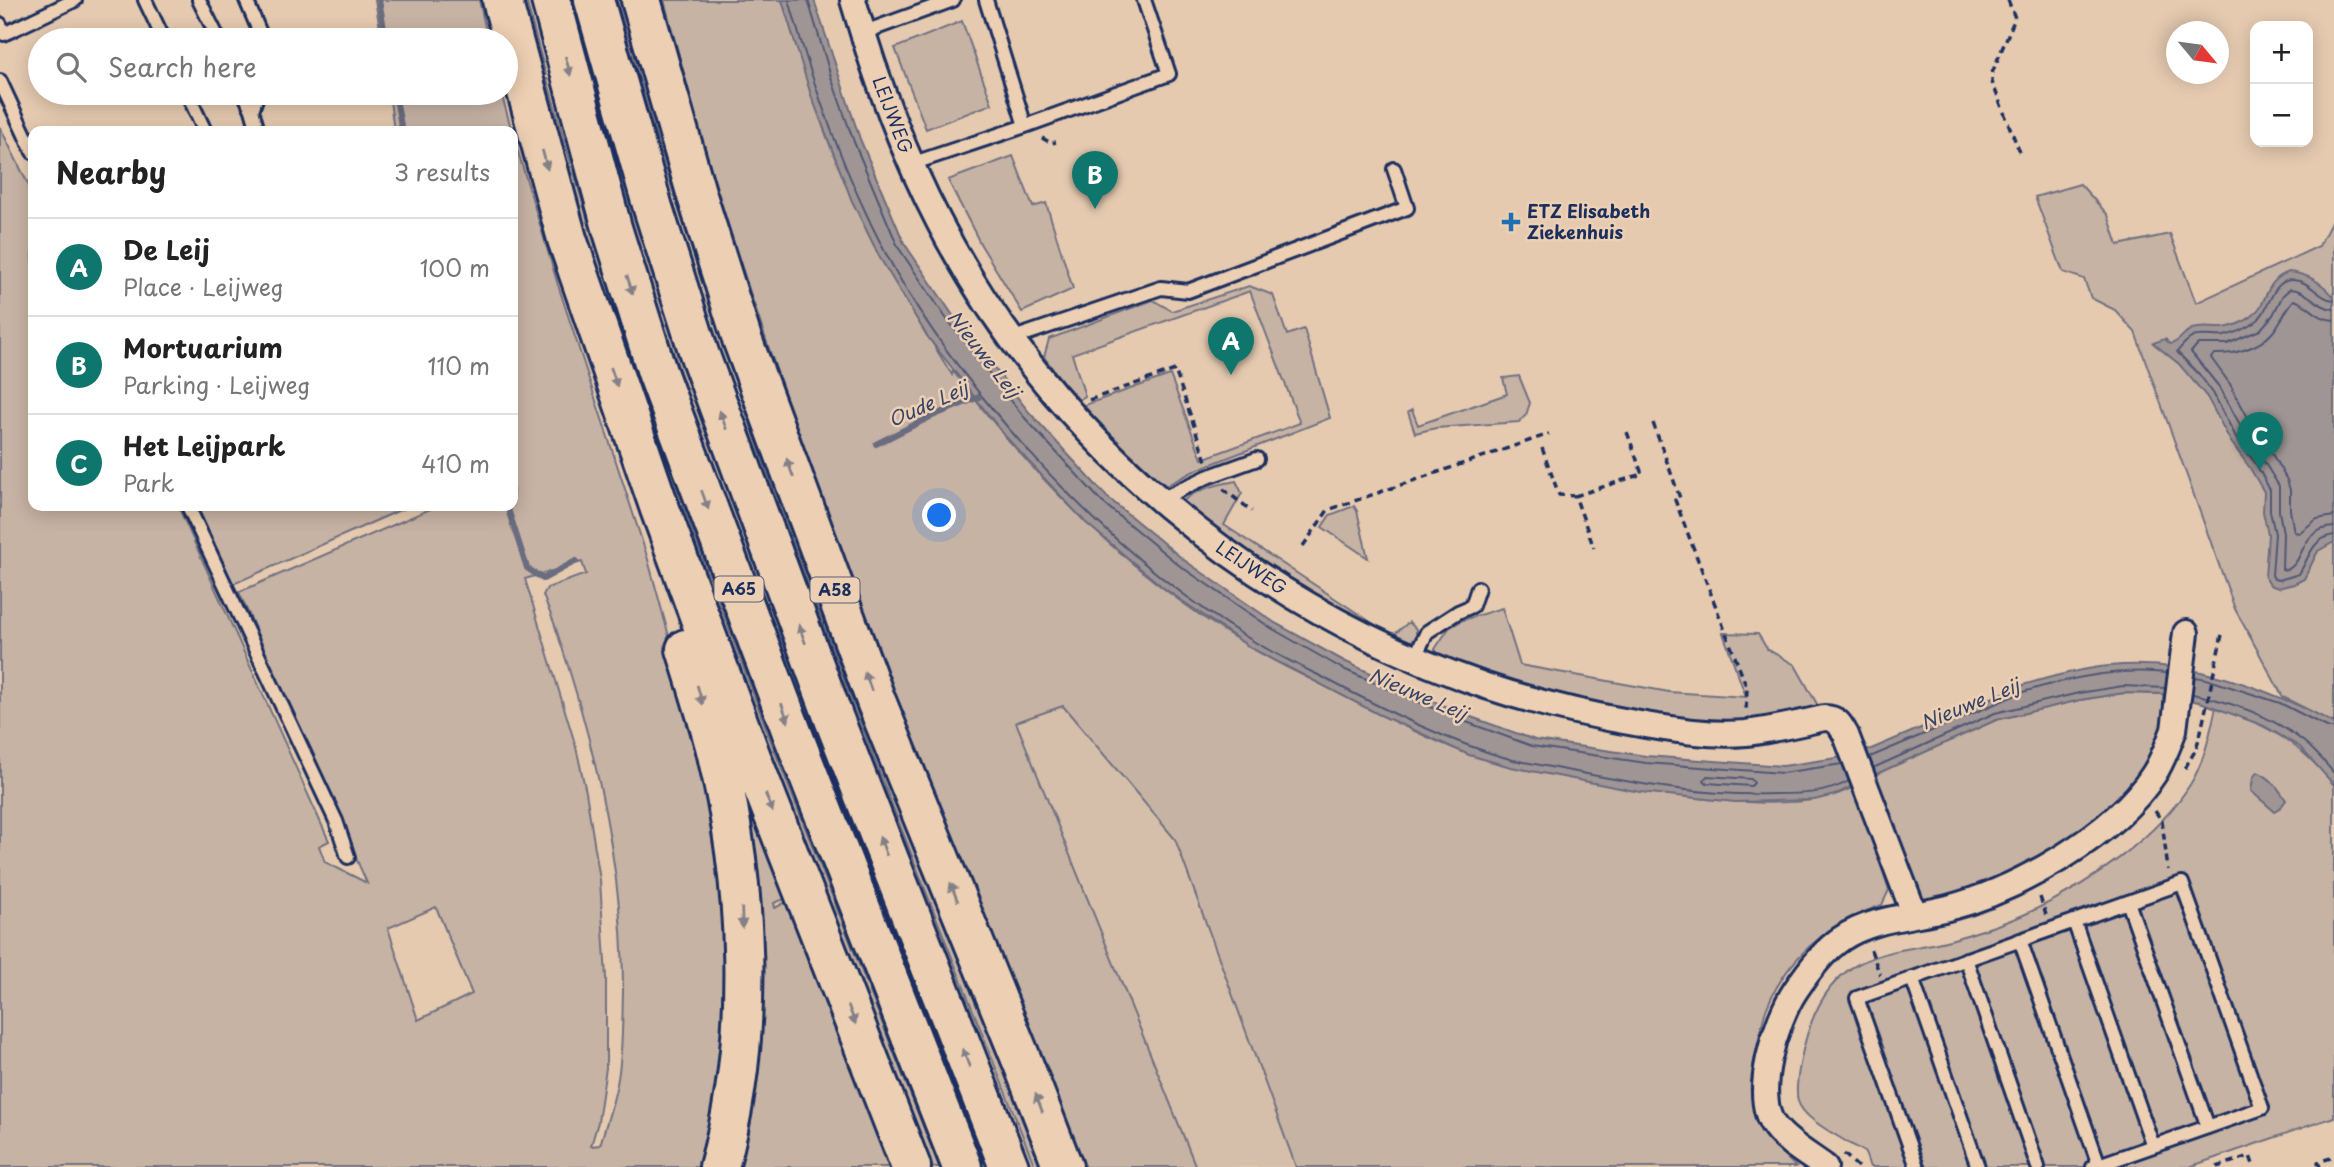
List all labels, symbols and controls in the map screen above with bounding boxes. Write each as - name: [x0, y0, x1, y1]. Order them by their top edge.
- north arrow: [2166, 21, 2229, 84]
- map controls: [2250, 21, 2313, 147]
- button: +: [2250, 21, 2313, 84]
- search box: [28, 28, 518, 105]
- text: Search here: [108, 47, 257, 86]
- icon: search: [52, 48, 90, 86]
- one-way arrow: [563, 55, 574, 77]
- street label: LEIJWEG: [866, 72, 921, 157]
- button: −: [2250, 84, 2313, 147]
- text: Nearby: [56, 149, 166, 194]
- one-way arrow: [541, 150, 551, 171]
- pin: B: [1072, 151, 1118, 209]
- text: 3 results: [394, 154, 490, 189]
- place label: ETZ Elisabeth Ziekenhuis: [1527, 197, 1650, 245]
- marker: ETZ Elisabeth Ziekenhuis: [1501, 212, 1521, 232]
- text: De Leij: [123, 230, 210, 269]
- text: A: [70, 250, 88, 285]
- text: 100 m: [420, 250, 490, 285]
- text: Place · Leijweg: [123, 269, 284, 304]
- one-way arrow: [625, 275, 636, 296]
- water label: Nieuwe Leij: [942, 304, 1029, 405]
- pin: A: [1208, 317, 1254, 375]
- text: Mortuarium: [123, 328, 283, 367]
- text: B: [71, 348, 87, 383]
- text: 110 m: [428, 348, 490, 383]
- text: Parking · Leijweg: [123, 367, 310, 402]
- one-way arrow: [609, 367, 620, 388]
- water label: Oude Leij: [883, 372, 974, 433]
- one-way arrow: [718, 410, 729, 431]
- pin: C: [2237, 412, 2283, 470]
- text: Het Leijpark: [123, 426, 285, 465]
- text: C: [70, 446, 88, 481]
- text: 410 m: [421, 446, 490, 481]
- one-way arrow: [784, 457, 795, 478]
- text: Park: [123, 465, 174, 500]
- one-way arrow: [700, 489, 711, 510]
- your location: [922, 498, 956, 532]
- street label: LEIJWEG: [1211, 533, 1293, 601]
- road number: A65: [714, 576, 764, 602]
- road number: A58: [810, 578, 860, 603]
- one-way arrow: [796, 623, 807, 644]
- water label: Nieuwe Leij: [1365, 660, 1474, 727]
- water label: Nieuwe Leij: [1916, 670, 2025, 736]
- one-way arrow: [863, 671, 874, 692]
- one-way arrow: [695, 685, 705, 706]
- one-way arrow: [779, 702, 790, 723]
- one-way arrow: [764, 793, 775, 814]
- one-way arrow: [878, 836, 889, 857]
- one-way arrow: [948, 882, 959, 903]
- one-way arrow: [736, 908, 747, 930]
- one-way arrow: [846, 1005, 857, 1026]
- one-way arrow: [961, 1047, 972, 1068]
- one-way arrow: [1033, 1093, 1044, 1114]

